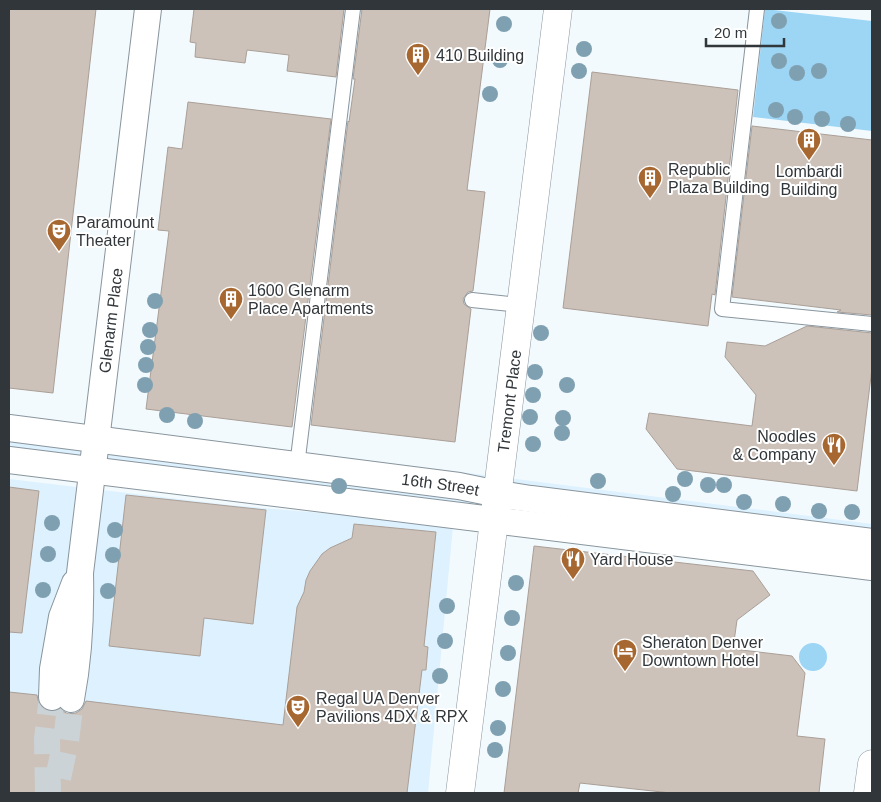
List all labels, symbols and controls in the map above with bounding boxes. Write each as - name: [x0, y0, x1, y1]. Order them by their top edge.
- scale bar: [706, 15, 784, 47]
- text: 20 m: [714, 24, 747, 41]
- building icon: 410 Building: [405, 42, 431, 76]
- place label: 410 Building: [436, 47, 524, 64]
- building icon: Lombardi Building: [796, 127, 822, 161]
- place label: Republic Plaza Building: [668, 161, 769, 196]
- place label: Lombardi Building: [776, 163, 842, 198]
- building icon: Republic Plaza Building: [637, 165, 663, 199]
- place label: Paramount Theater: [76, 214, 155, 249]
- theatre icon: Paramount Theater: [46, 218, 72, 252]
- street label: Glenarm Place: [96, 267, 126, 374]
- place label: 1600 Glenarm Place Apartments: [248, 282, 373, 317]
- building icon: 1600 Glenarm Place Apartments: [218, 286, 244, 320]
- street label: Tremont Place: [495, 349, 524, 454]
- place label: Noodles & Company: [732, 428, 816, 463]
- restaurant icon: Noodles & Company: [821, 432, 847, 466]
- street label: 16th Street: [400, 471, 481, 499]
- restaurant icon: Yard House: [560, 546, 586, 580]
- place label: Yard House: [590, 551, 673, 568]
- place label: Sheraton Denver Downtown Hotel: [642, 634, 764, 669]
- hotel icon: Sheraton Denver Downtown Hotel: [612, 638, 638, 672]
- place label: Regal UA Denver Pavilions 4DX & RPX: [316, 690, 468, 725]
- theatre icon: Regal UA Denver Pavilions 4DX & RPX: [285, 694, 311, 728]

